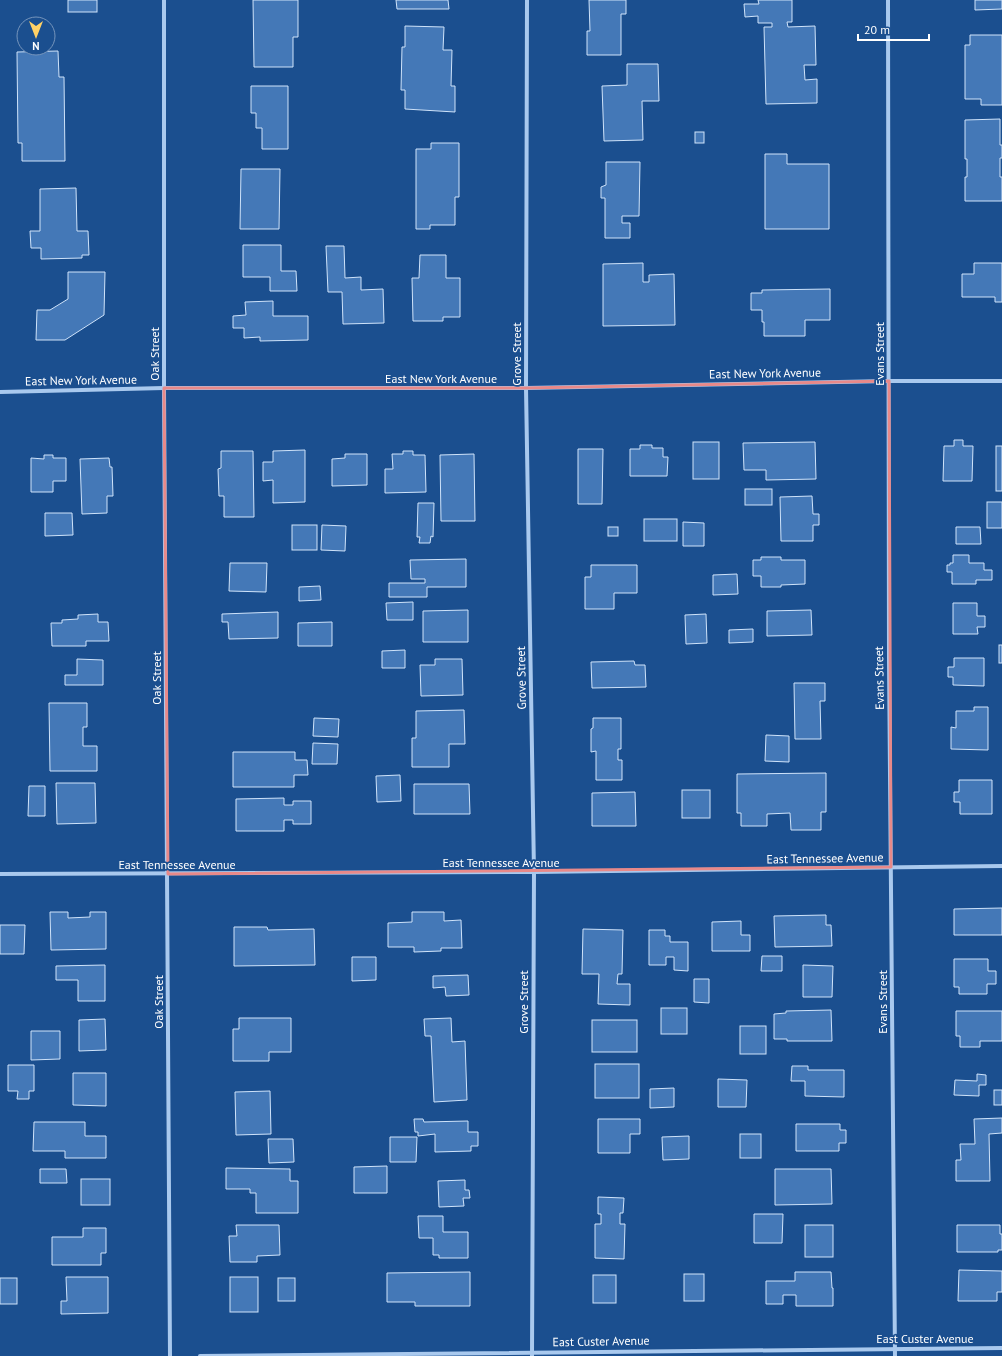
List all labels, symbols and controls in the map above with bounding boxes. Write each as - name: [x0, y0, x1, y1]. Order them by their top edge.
- north arrow: [16, 16, 56, 56]
- scale bar: [858, 16, 929, 42]
- text: 20 m: [864, 22, 890, 37]
- text: N: [32, 39, 40, 53]
- street label: Grove Street: [509, 322, 524, 386]
- street label: Evans Street: [872, 322, 887, 386]
- street label: Oak Street: [147, 327, 162, 381]
- street label: East New York Avenue: [709, 365, 821, 381]
- street label: East New York Avenue: [385, 371, 497, 386]
- street label: East New York Avenue: [25, 372, 137, 388]
- street label: Grove Street: [513, 646, 529, 710]
- street label: Evans Street: [871, 646, 887, 710]
- street label: Oak Street: [149, 651, 164, 705]
- street label: East Tennessee Avenue: [766, 849, 884, 867]
- street label: East Tennessee Avenue: [442, 855, 560, 870]
- street label: East Tennessee Avenue: [118, 857, 236, 872]
- street label: Grove Street: [516, 970, 531, 1034]
- street label: Evans Street: [875, 970, 890, 1034]
- street label: Oak Street: [151, 975, 166, 1029]
- street label: East Custer Avenue: [876, 1331, 974, 1346]
- street label: East Custer Avenue: [552, 1333, 650, 1349]

